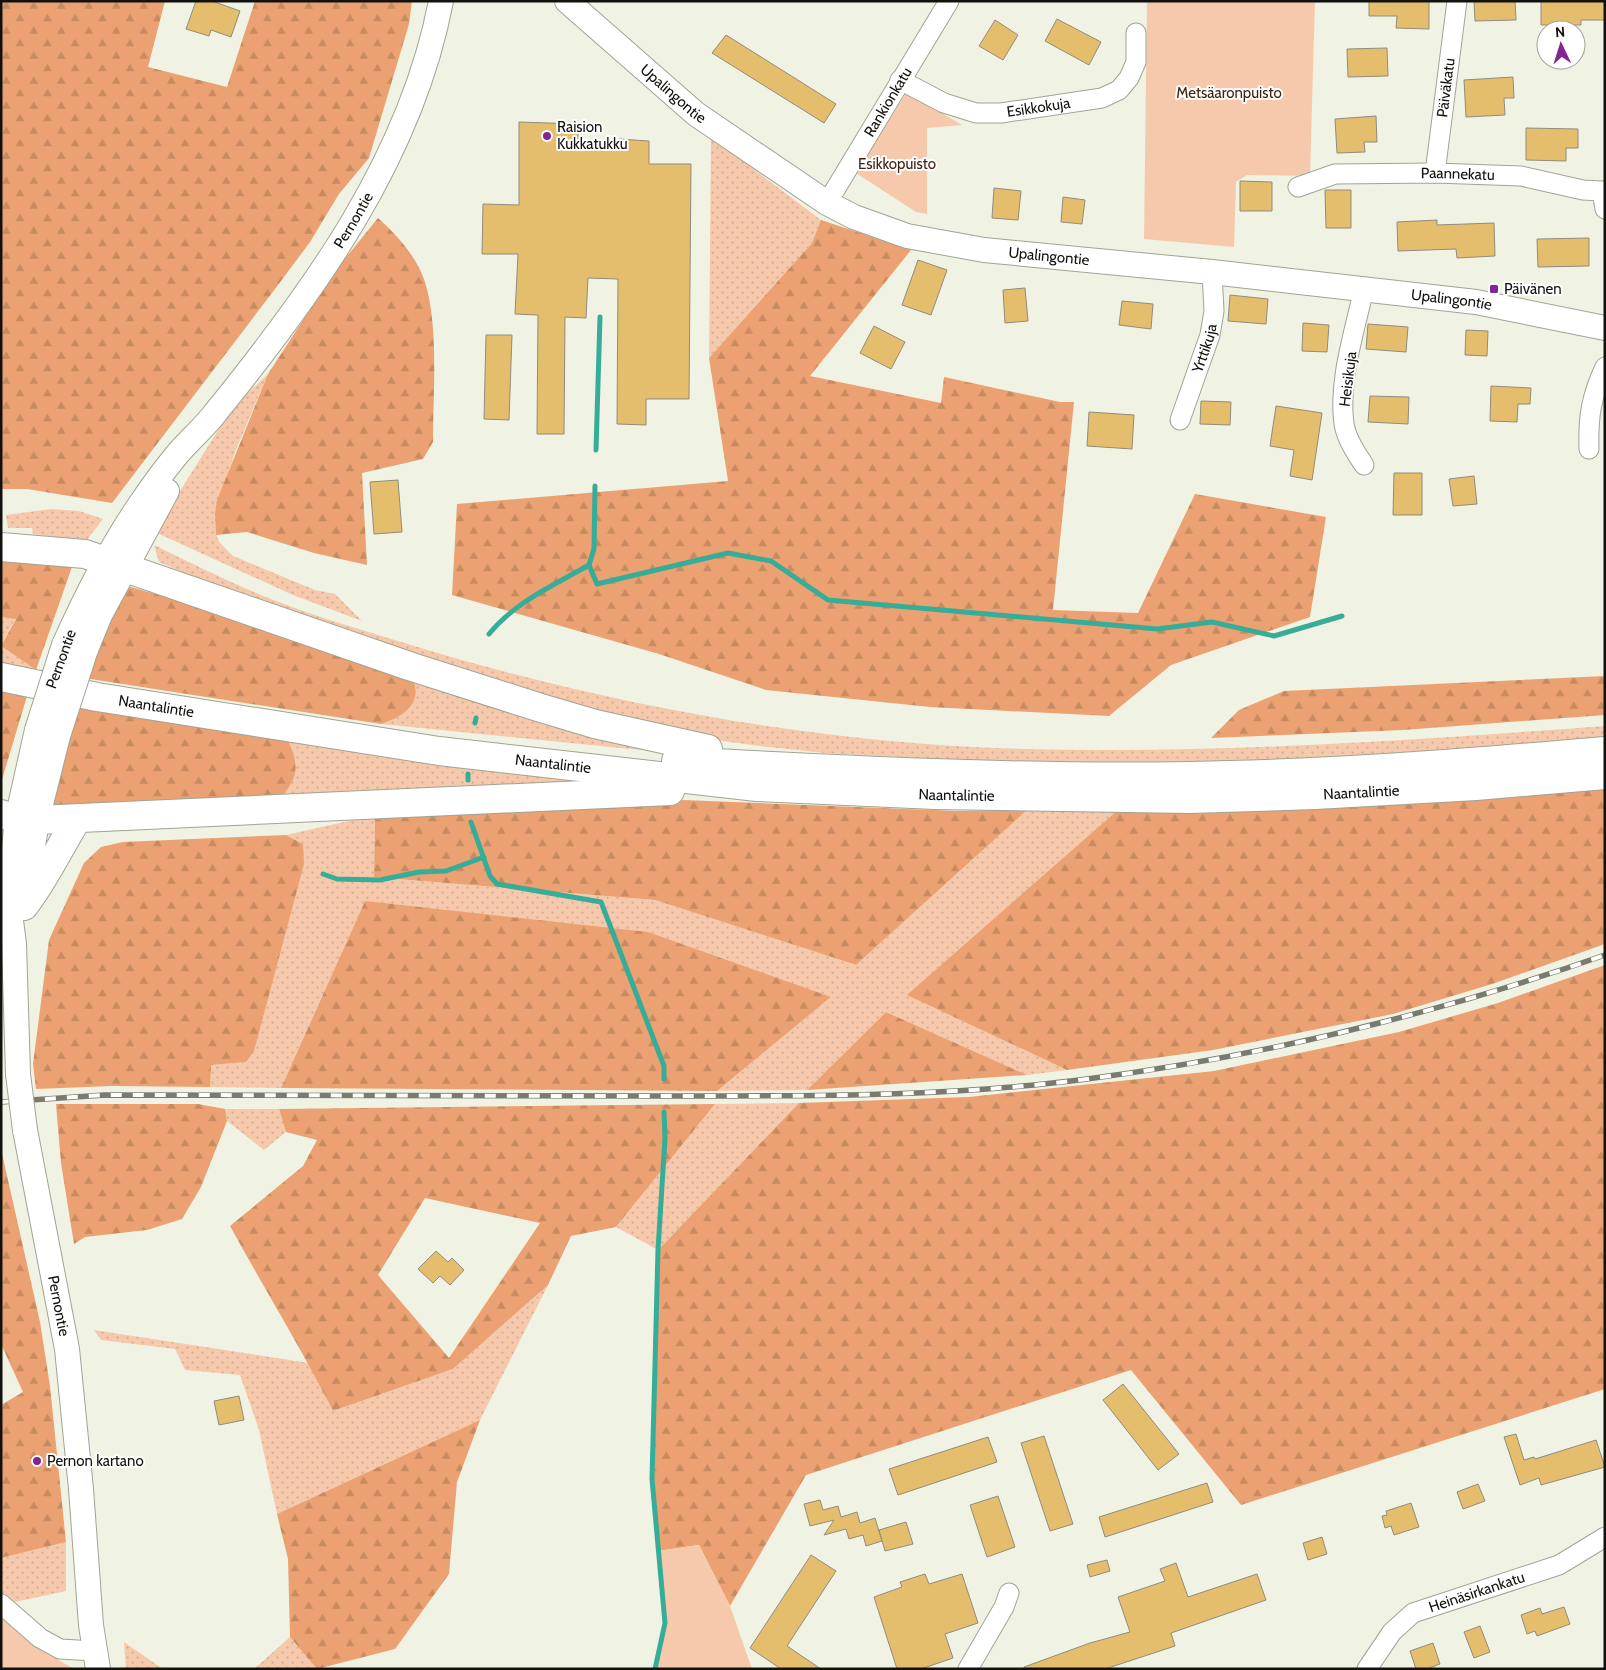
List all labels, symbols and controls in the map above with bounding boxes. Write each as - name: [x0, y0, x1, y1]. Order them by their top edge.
- north arrow: [1536, 20, 1586, 70]
- text: N: [1555, 23, 1566, 41]
- street label: Päiväkatu: [1433, 57, 1459, 119]
- street label: Upalingontie: [637, 60, 710, 127]
- street label: Rankionkatu: [860, 64, 916, 140]
- park label: Metsäaronpuisto: [1176, 84, 1282, 102]
- street label: Esikkokuja: [1005, 94, 1072, 121]
- place label: Raision Kukkatukku: [557, 118, 628, 153]
- marker: Raision Kukkatukku: [541, 130, 553, 142]
- park label: Esikkopuisto: [858, 155, 936, 173]
- street label: Paannekatu: [1421, 164, 1495, 184]
- street label: Pernontie: [330, 189, 377, 252]
- street label: Upalingontie: [1008, 243, 1090, 269]
- place label: Päivänen: [1504, 280, 1562, 298]
- marker: Päivänen: [1488, 283, 1500, 295]
- street label: Upalingontie: [1410, 286, 1494, 314]
- street label: Yrttikuja: [1188, 322, 1221, 376]
- street label: Heisikuja: [1336, 350, 1360, 408]
- street label: Pernontie: [42, 627, 80, 691]
- street label: Naantalintie: [117, 692, 196, 721]
- street label: Naantalintie: [514, 751, 592, 777]
- street label: Naantalintie: [1323, 781, 1400, 804]
- street label: Naantalintie: [918, 785, 995, 805]
- street label: Pernontie: [44, 1274, 73, 1338]
- place label: Pernon kartano: [47, 1452, 144, 1470]
- marker: Pernon kartano: [31, 1455, 43, 1467]
- street label: Heinäsirkankatu: [1426, 1568, 1527, 1616]

